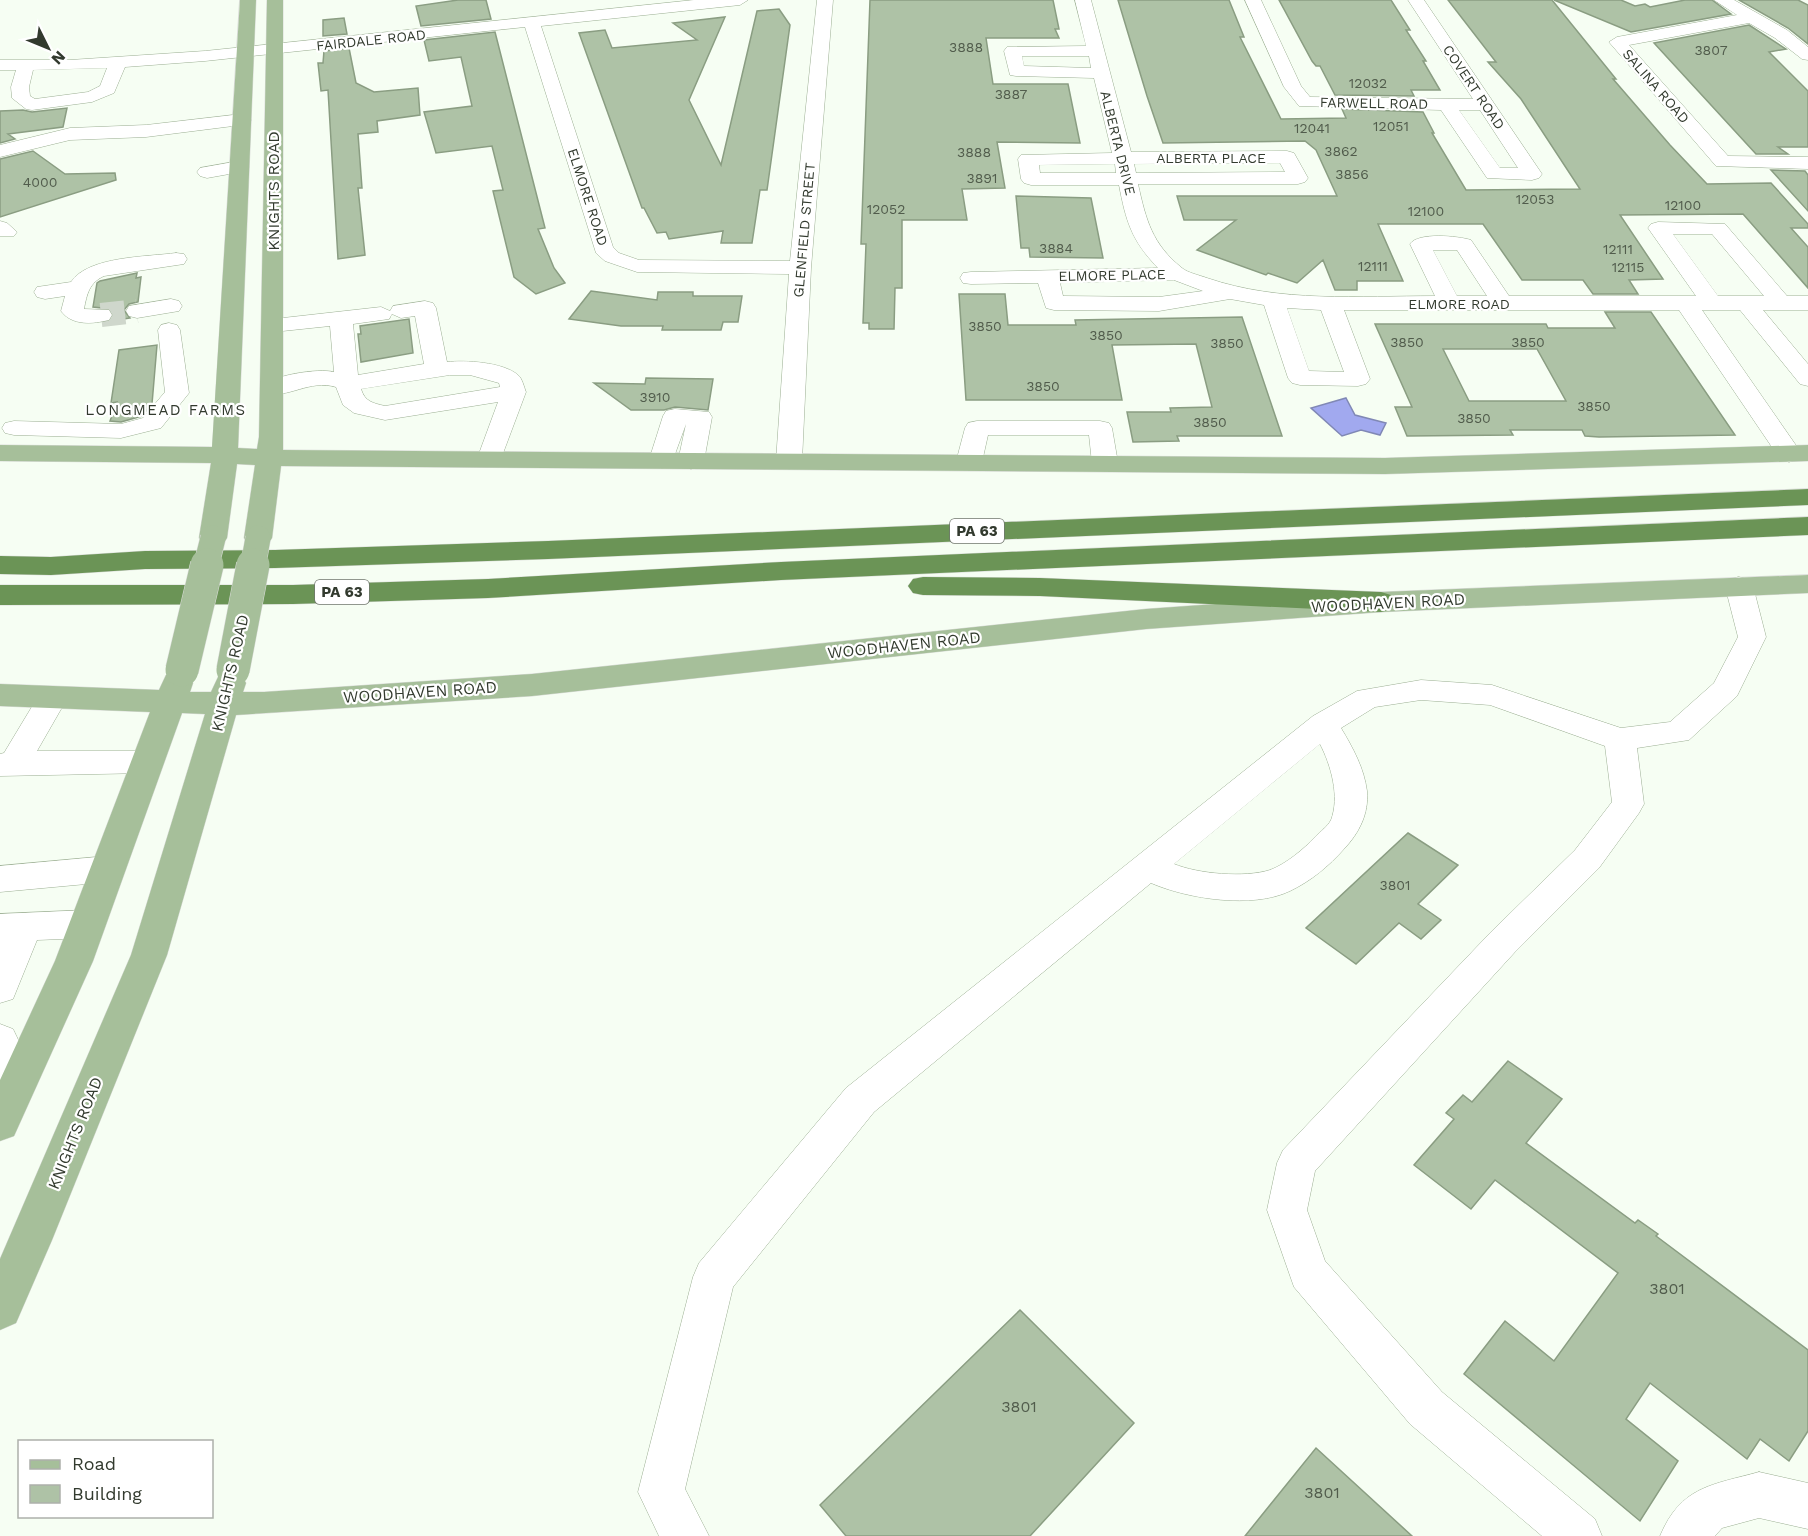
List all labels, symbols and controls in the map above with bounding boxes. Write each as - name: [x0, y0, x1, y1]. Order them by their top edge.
- north arrow: [18, 18, 78, 78]
- street label: FAIRDALE ROAD: [315, 26, 427, 54]
- house number: 3888: [949, 39, 983, 55]
- street label: COVERT ROAD: [1440, 42, 1508, 132]
- house number: 3807: [1694, 42, 1728, 58]
- street label: SALINA ROAD: [1619, 46, 1693, 126]
- text: N: [48, 47, 70, 69]
- house number: 12032: [1349, 75, 1387, 91]
- house number: 3887: [995, 86, 1027, 102]
- street label: ALBERTA DRIVE: [1097, 89, 1139, 197]
- street label: FARWELL ROAD: [1320, 94, 1428, 112]
- house number: 12051: [1373, 118, 1409, 134]
- house number: 12041: [1294, 120, 1330, 136]
- street label: KNIGHTS ROAD: [264, 131, 283, 251]
- house number: 3862: [1324, 143, 1358, 159]
- house number: 3888: [957, 144, 991, 160]
- street label: ELMORE ROAD: [565, 146, 611, 248]
- street label: ALBERTA PLACE: [1156, 150, 1266, 166]
- street label: GLENFIELD STREET: [790, 161, 818, 298]
- house number: 3856: [1335, 166, 1369, 182]
- house number: 3891: [967, 170, 997, 186]
- house number: 4000: [23, 174, 57, 190]
- house number: 12053: [1516, 191, 1554, 207]
- house number: 12100: [1665, 197, 1701, 213]
- house number: 12052: [867, 201, 905, 217]
- house number: 12100: [1408, 203, 1444, 219]
- house number: 3884: [1039, 240, 1073, 256]
- house number: 12111: [1603, 241, 1633, 257]
- house number: 12111: [1358, 258, 1388, 274]
- house number: 12115: [1612, 259, 1644, 275]
- street label: ELMORE PLACE: [1058, 266, 1166, 284]
- street label: ELMORE ROAD: [1408, 296, 1510, 312]
- house number: 3850: [968, 318, 1002, 334]
- house number: 3850: [1089, 327, 1123, 343]
- house number: 3850: [1390, 334, 1424, 350]
- house number: 3850: [1511, 334, 1545, 350]
- house number: 3850: [1210, 335, 1244, 351]
- house number: 3850: [1026, 378, 1060, 394]
- house number: 3910: [640, 389, 670, 405]
- house number: 3850: [1577, 398, 1611, 414]
- district label: LONGMEAD FARMS: [85, 401, 247, 419]
- house number: 3850: [1457, 410, 1491, 426]
- house number: 3850: [1193, 414, 1227, 430]
- road number: PA 63: [950, 519, 1004, 543]
- road number: PA 63: [315, 580, 369, 604]
- street label: WOODHAVEN ROAD: [1311, 589, 1465, 617]
- street label: KNIGHTS ROAD: [207, 613, 253, 733]
- street label: WOODHAVEN ROAD: [826, 627, 982, 663]
- street label: WOODHAVEN ROAD: [342, 677, 498, 707]
- house number: 3801: [1380, 877, 1410, 893]
- street label: KNIGHTS ROAD: [44, 1074, 106, 1192]
- house number: 3801: [1649, 1279, 1685, 1298]
- house number: 3801: [1001, 1397, 1037, 1416]
- legend: [18, 1440, 213, 1518]
- text: Road: [72, 1453, 116, 1474]
- text: Building: [72, 1483, 142, 1504]
- house number: 3801: [1304, 1483, 1340, 1502]

